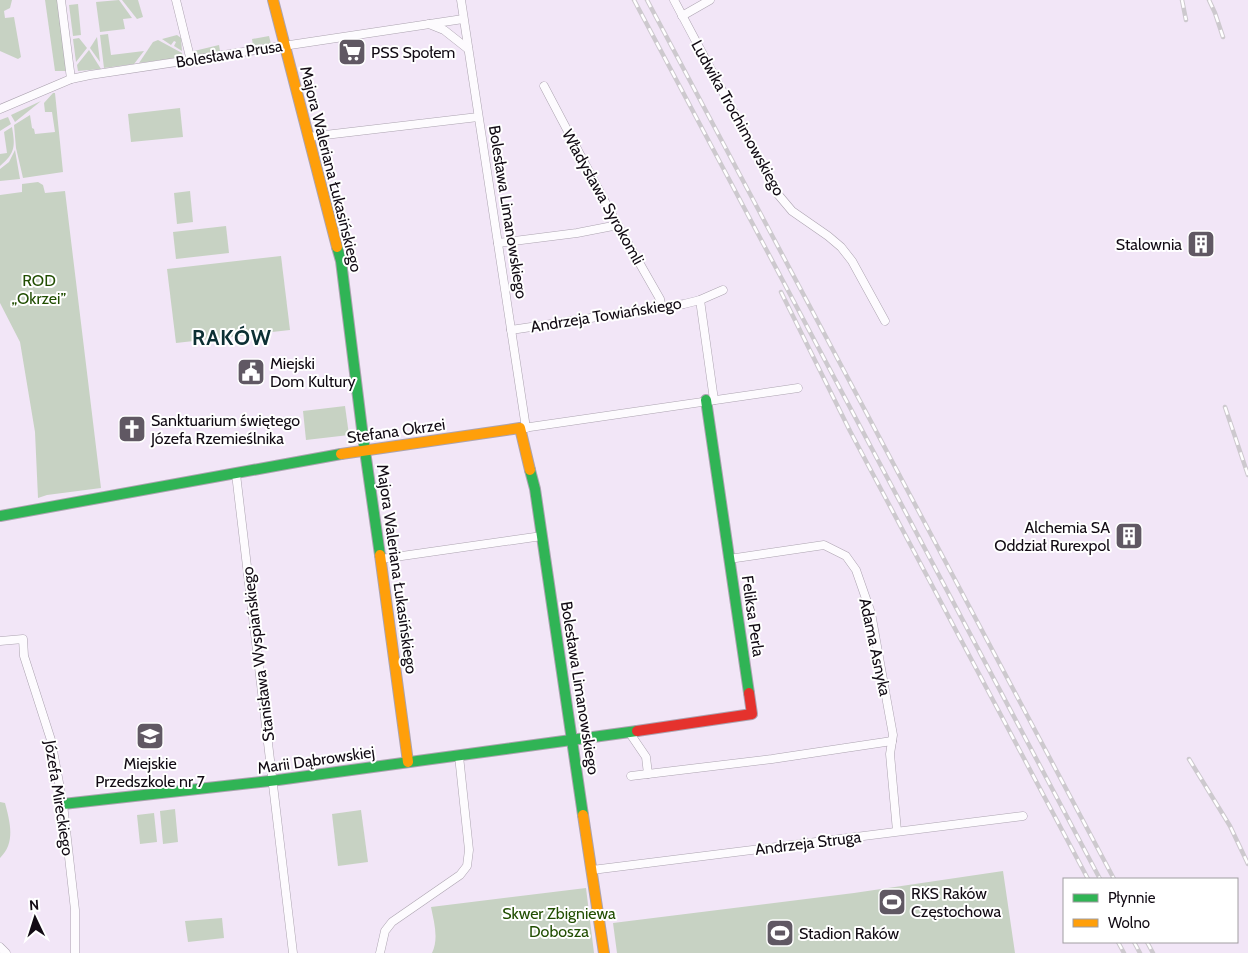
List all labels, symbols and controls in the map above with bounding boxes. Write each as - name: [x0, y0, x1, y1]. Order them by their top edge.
- street label: Bolesława Prusa: [174, 36, 284, 72]
- supermarket icon: PSS Społem: [337, 37, 367, 67]
- street label: Ludwika Trochimowskiego: [687, 37, 789, 199]
- place label: PSS Społem: [371, 43, 455, 62]
- street label: Majora Waleriana Łukasińskiego: [296, 64, 366, 274]
- street label: Bolesława Limanowskiego: [485, 124, 531, 300]
- street label: Władysława Syrokomli: [558, 126, 648, 268]
- building icon: Stalownia: [1186, 229, 1216, 259]
- place label: Stalownia: [1116, 235, 1182, 254]
- park label: ROD „Okrzei”: [12, 271, 66, 308]
- street label: Andrzeja Towiańskiego: [529, 294, 683, 336]
- district label: RAKÓW: [192, 325, 272, 350]
- place label: Miejski Dom Kultury: [270, 354, 356, 391]
- public building icon: Miejski Dom Kultury: [236, 357, 266, 387]
- place label: Sanktuarium świętego Józefa Rzemieślnika: [150, 411, 300, 448]
- church icon: Sanktuarium świętego Józefa Rzemieślnika: [117, 414, 147, 444]
- street label: Stefana Okrzei: [346, 415, 446, 447]
- street label: Majora Waleriana Łukasińskiego: [373, 463, 421, 675]
- place label: Alchemia SA Oddział Rurexpol: [994, 518, 1110, 555]
- building icon: Alchemia SA Oddział Rurexpol: [1114, 521, 1144, 551]
- street label: Stanisława Wyspiańskiego: [238, 565, 278, 742]
- street label: Feliksa Perla: [738, 574, 768, 658]
- street label: Adama Asnyka: [855, 596, 895, 698]
- street label: Bolesława Limanowskiego: [557, 600, 603, 776]
- school or university icon: Miejskie Przedszkole nr 7: [135, 721, 165, 751]
- street label: Józefa Mireckiego: [40, 738, 78, 857]
- street label: Marii Dąbrowskiej: [256, 742, 376, 778]
- place label: Miejskie Przedszkole nr 7: [95, 754, 205, 791]
- street label: Andrzeja Struga: [754, 827, 862, 859]
- legend: [1063, 878, 1238, 943]
- place label: RKS Raków Częstochowa: [911, 884, 1002, 921]
- sports icon: RKS Raków Częstochowa: [877, 887, 907, 917]
- text: Płynnie: [1108, 889, 1156, 907]
- north arrow: [10, 893, 60, 943]
- text: N: [29, 896, 40, 914]
- park label: Skwer Zbigniewa Dobosza: [502, 904, 616, 941]
- text: Wolno: [1108, 914, 1150, 932]
- sports icon: Stadion Raków: [765, 918, 795, 948]
- place label: Stadion Raków: [799, 924, 900, 943]

